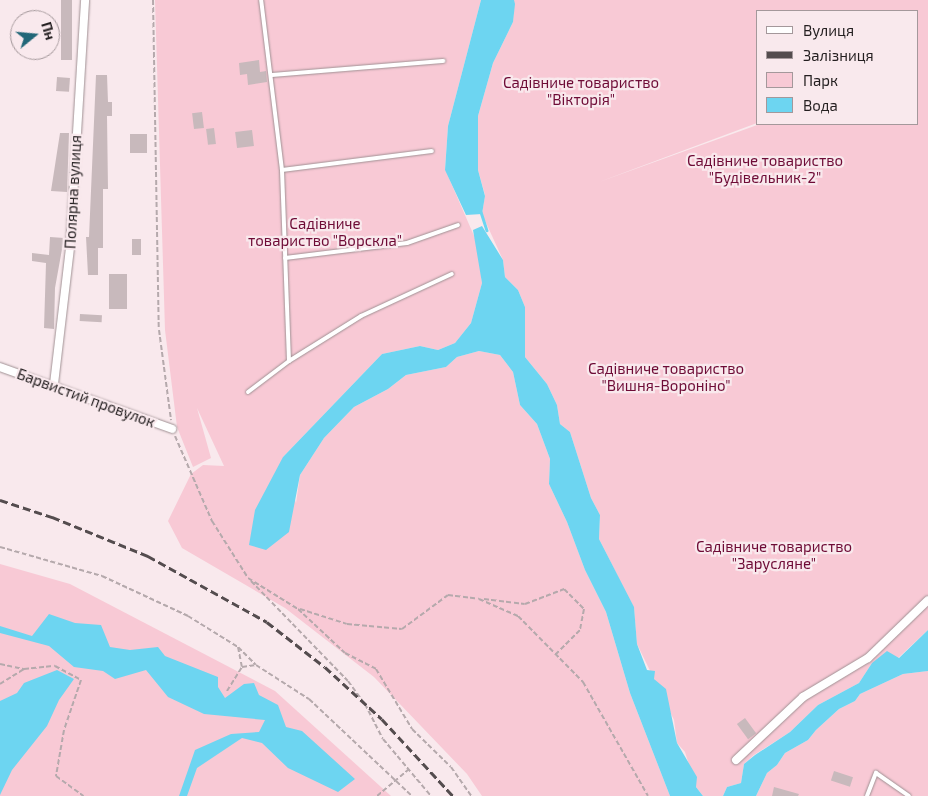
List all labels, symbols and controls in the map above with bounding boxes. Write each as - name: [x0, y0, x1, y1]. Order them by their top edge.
- north arrow: [10, 10, 60, 60]
- legend: [756, 10, 918, 125]
- text: Пн: [38, 20, 60, 42]
- text: Вулиця: [803, 21, 854, 39]
- text: Залізниця: [803, 46, 874, 64]
- text: Парк: [803, 71, 838, 89]
- park label: Садівниче товариство "Вікторія": [503, 73, 659, 108]
- text: Вода: [803, 96, 838, 114]
- street label: Полярна вулиця: [61, 135, 85, 249]
- park label: Садівниче товариство "Будівельник-2": [687, 151, 843, 186]
- park label: Садівниче товариство "Ворскла": [248, 214, 402, 249]
- park label: Садівниче товариство "Вишня-Вороніно": [588, 359, 744, 394]
- street label: Барвистий провулок: [15, 365, 157, 431]
- park label: Садівниче товариство "Зарусляне": [696, 537, 852, 572]

